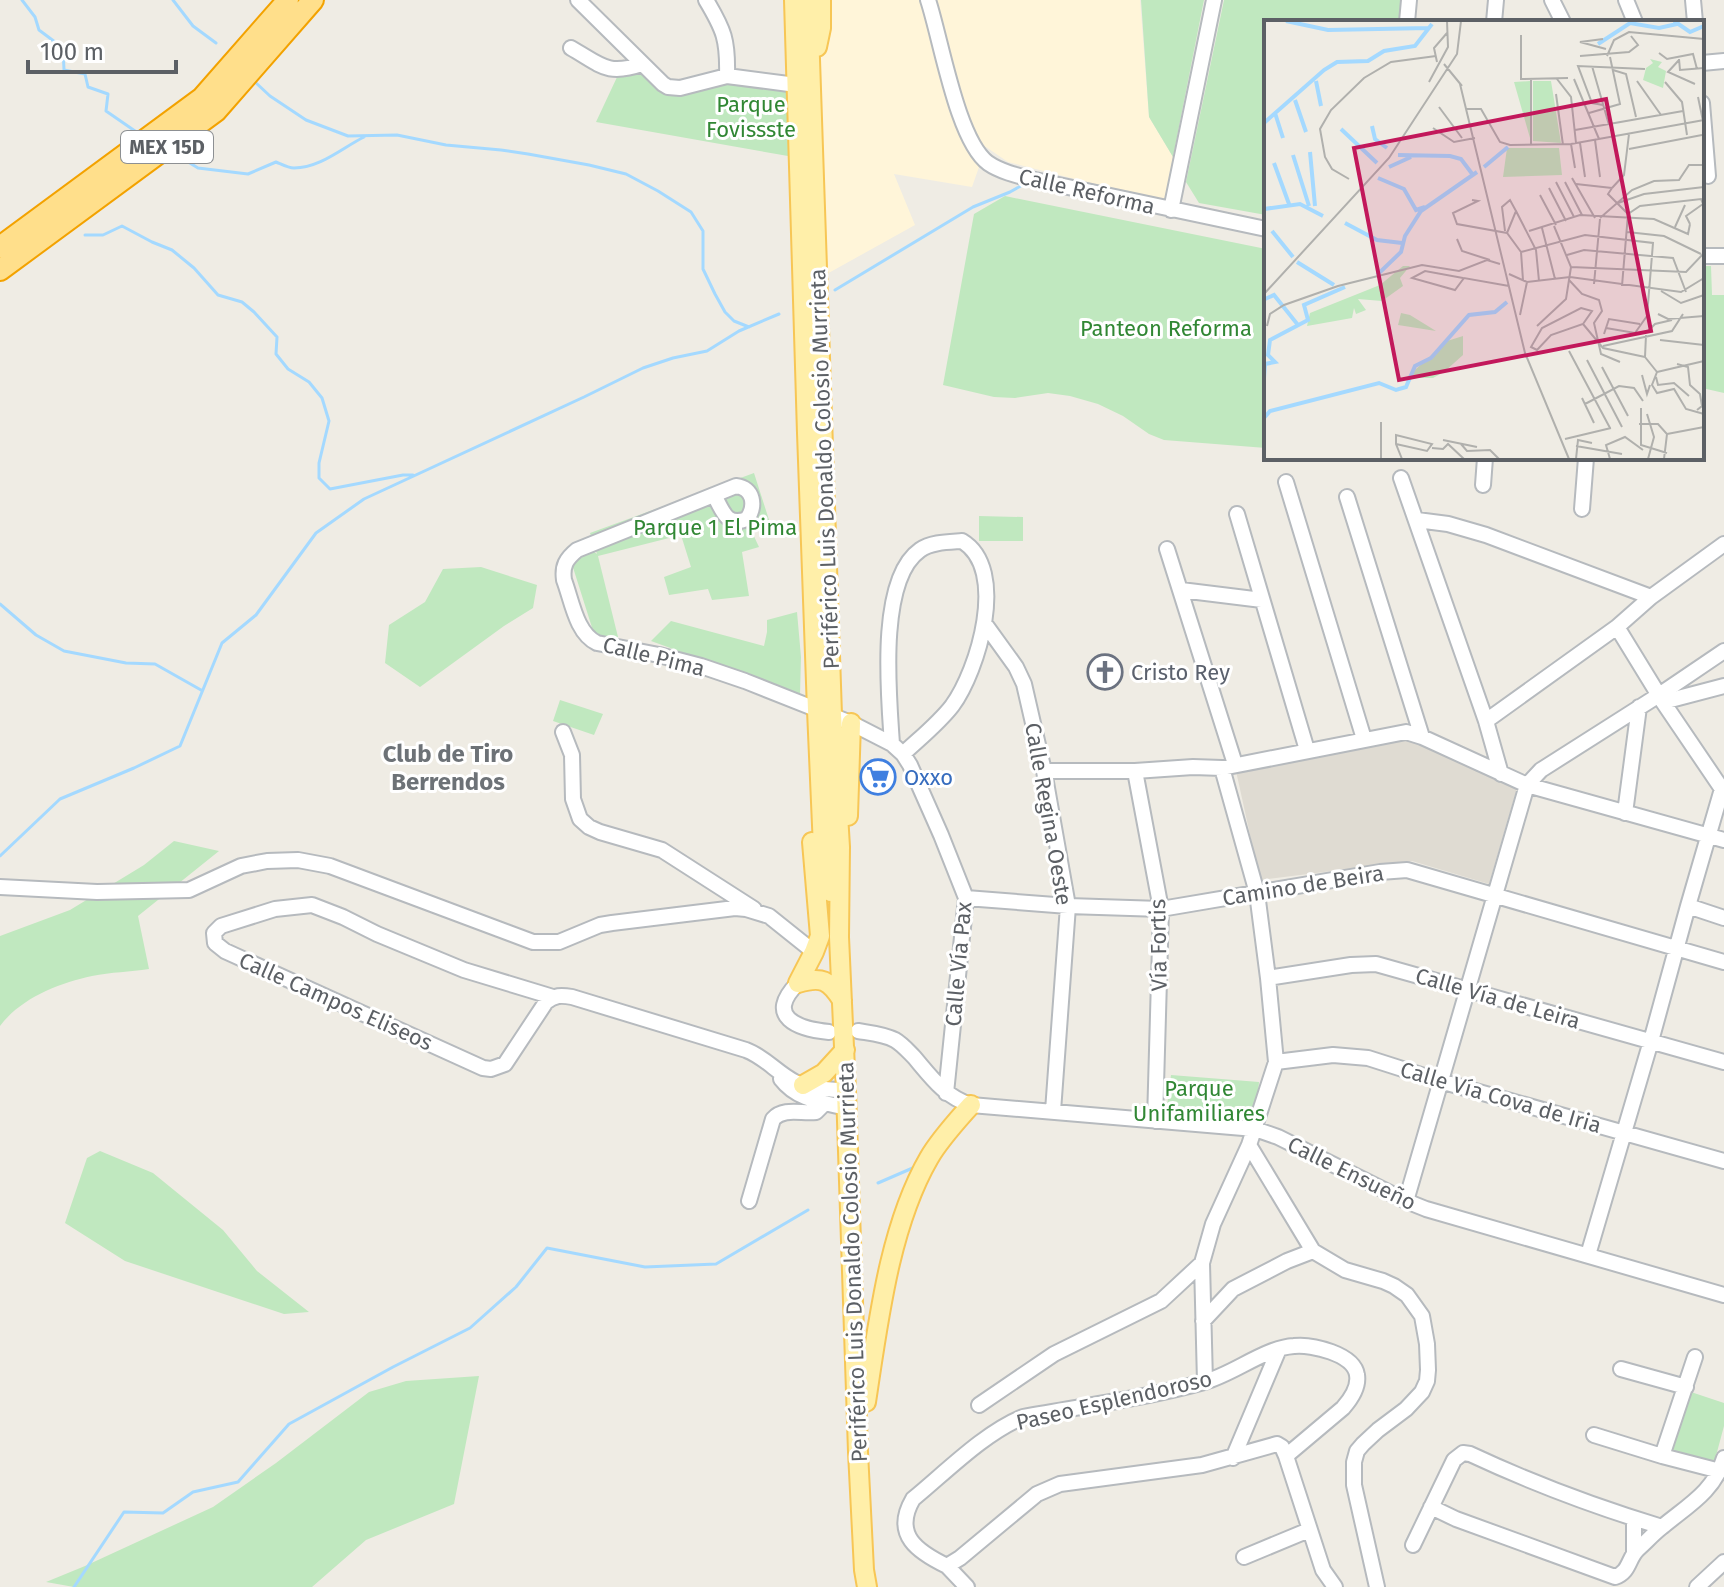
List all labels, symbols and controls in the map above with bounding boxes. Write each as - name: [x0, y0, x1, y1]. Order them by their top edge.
- inset map: [1264, 20, 1704, 460]
- scale bar: [28, 24, 176, 74]
- text: 100 m: [40, 38, 104, 66]
- park label: Parque Fovissste: [706, 91, 796, 143]
- road number: MEX 15D: [121, 131, 213, 163]
- street label: Calle Reforma: [1016, 163, 1158, 220]
- street label: Periférico Luis Donaldo Colosio Murrieta: [804, 268, 845, 670]
- park label: Panteon Reforma: [1080, 315, 1252, 342]
- park label: Parque 1 El Pima: [633, 514, 797, 541]
- street label: Calle Pima: [600, 631, 708, 682]
- church icon: Cristo Rey: [1086, 653, 1124, 691]
- place label: Cristo Rey: [1131, 659, 1230, 686]
- street label: Calle Regina Oeste: [1019, 721, 1078, 907]
- district label: Club de Tiro Berrendos: [383, 740, 513, 796]
- supermarket icon: Oxxo: [859, 758, 897, 796]
- place label: Oxxo: [904, 764, 953, 791]
- street label: Camino de Beira: [1221, 859, 1386, 912]
- street label: Vía Fortis: [1144, 899, 1173, 991]
- street label: Calle Vía Pax: [940, 900, 977, 1028]
- street label: Calle Campos Eliseos: [235, 947, 437, 1056]
- street label: Calle Vía de Leira: [1412, 962, 1583, 1035]
- street label: Calle Vía Cova de Iria: [1397, 1056, 1605, 1139]
- street label: Periférico Luis Donaldo Colosio Murrieta: [832, 1061, 873, 1463]
- park label: Parque Unifamiliares: [1133, 1075, 1265, 1127]
- street label: Calle Ensueño: [1283, 1131, 1420, 1216]
- street label: Paseo Esplendoroso: [1013, 1365, 1215, 1436]

